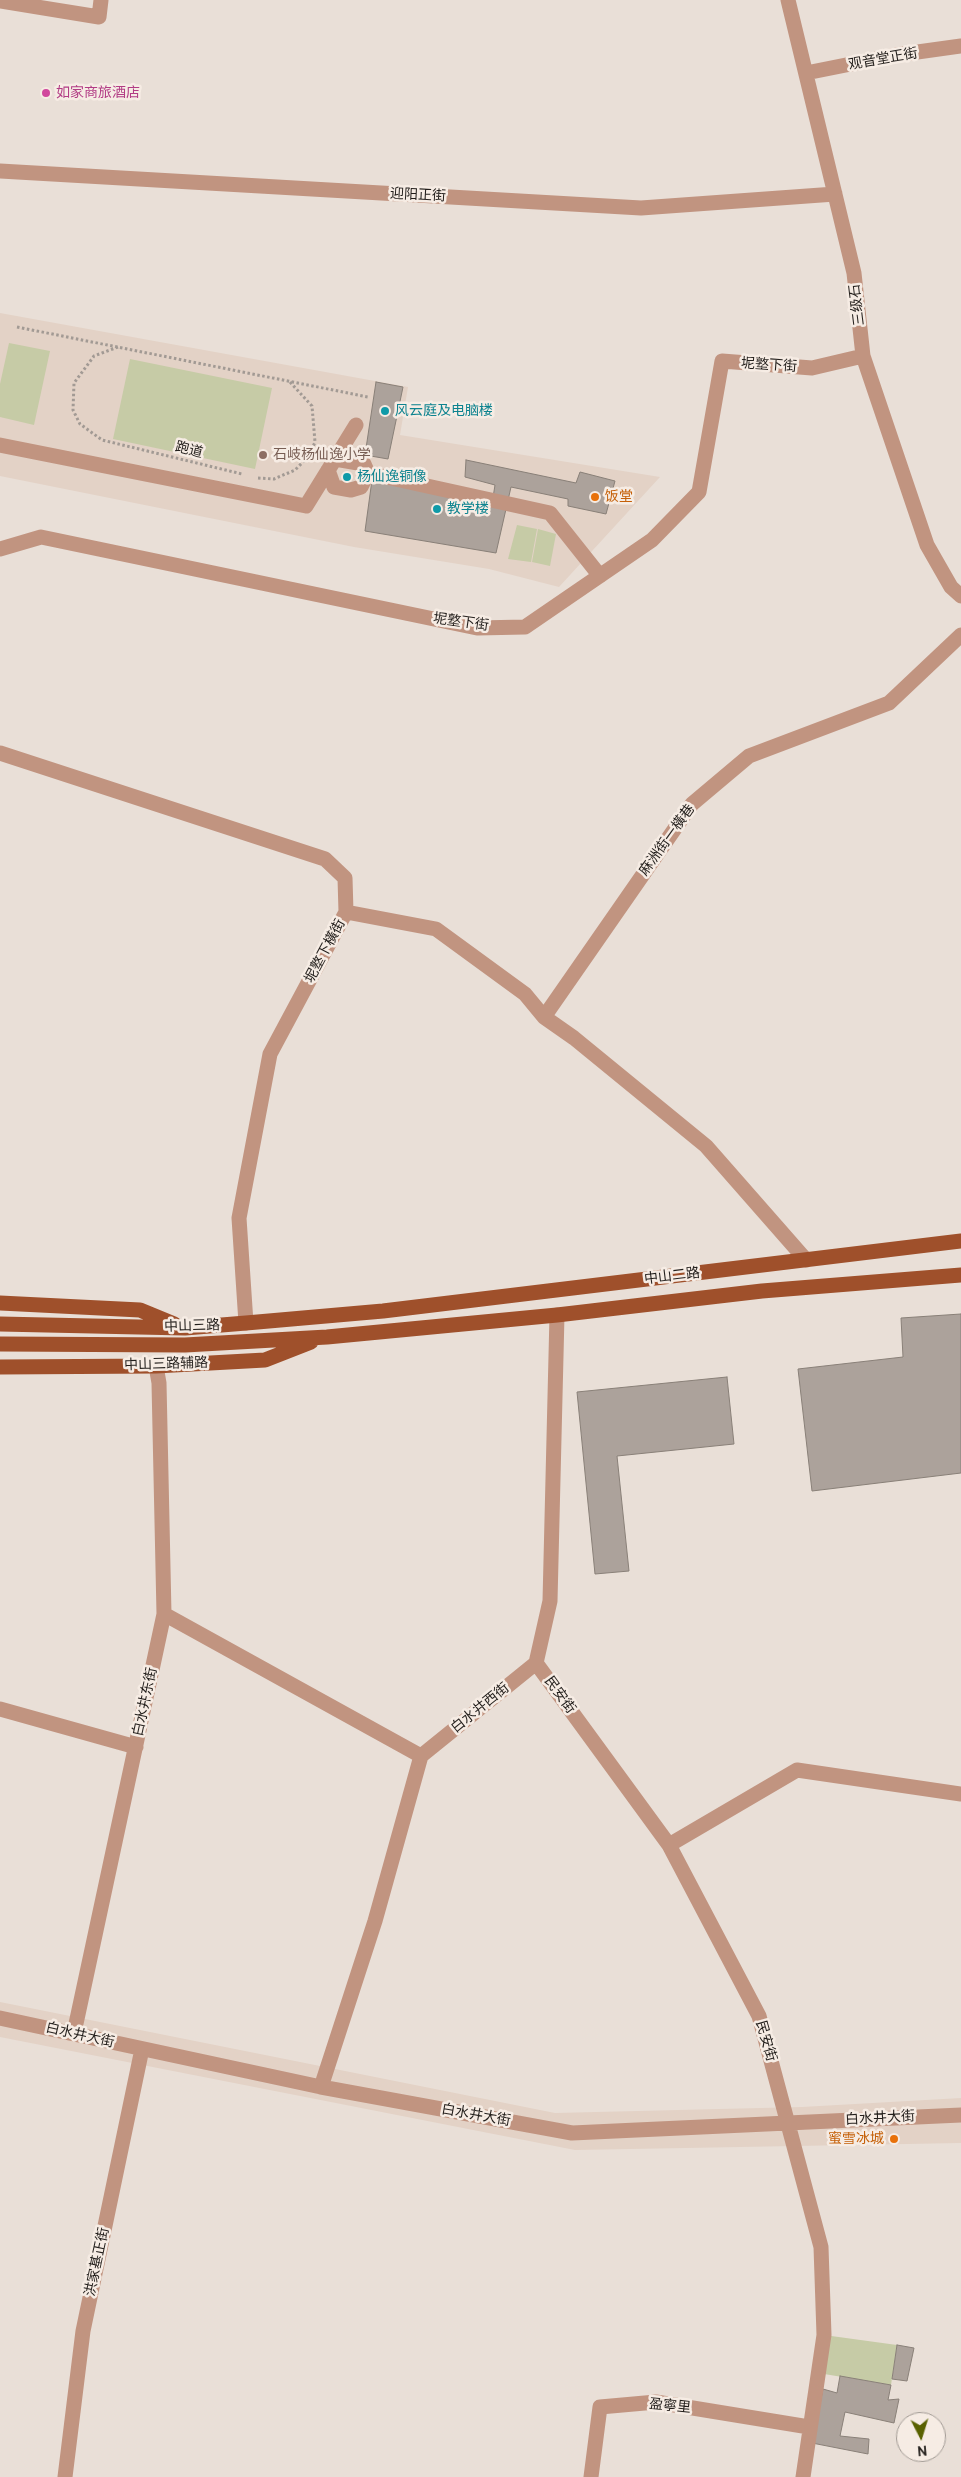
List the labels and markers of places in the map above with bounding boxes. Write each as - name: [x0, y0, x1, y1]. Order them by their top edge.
- place label: 如家商旅酒店: [56, 85, 140, 101]
- marker: 如家商旅酒店: [40, 87, 52, 99]
- place label: 风云庭及电脑楼: [395, 403, 493, 419]
- marker: 风云庭及电脑楼: [379, 405, 391, 417]
- place label: 石岐杨仙逸小学: [273, 447, 371, 463]
- marker: 石岐杨仙逸小学: [257, 449, 269, 461]
- place label: 杨仙逸铜像: [357, 469, 427, 485]
- marker: 杨仙逸铜像: [341, 471, 353, 483]
- place label: 饭堂: [605, 489, 633, 505]
- marker: 饭堂: [589, 491, 601, 503]
- place label: 教学楼: [447, 501, 489, 517]
- marker: 教学楼: [431, 503, 443, 515]
- place label: 蜜雪冰城: [828, 2131, 884, 2147]
- marker: 蜜雪冰城: [888, 2133, 900, 2145]

